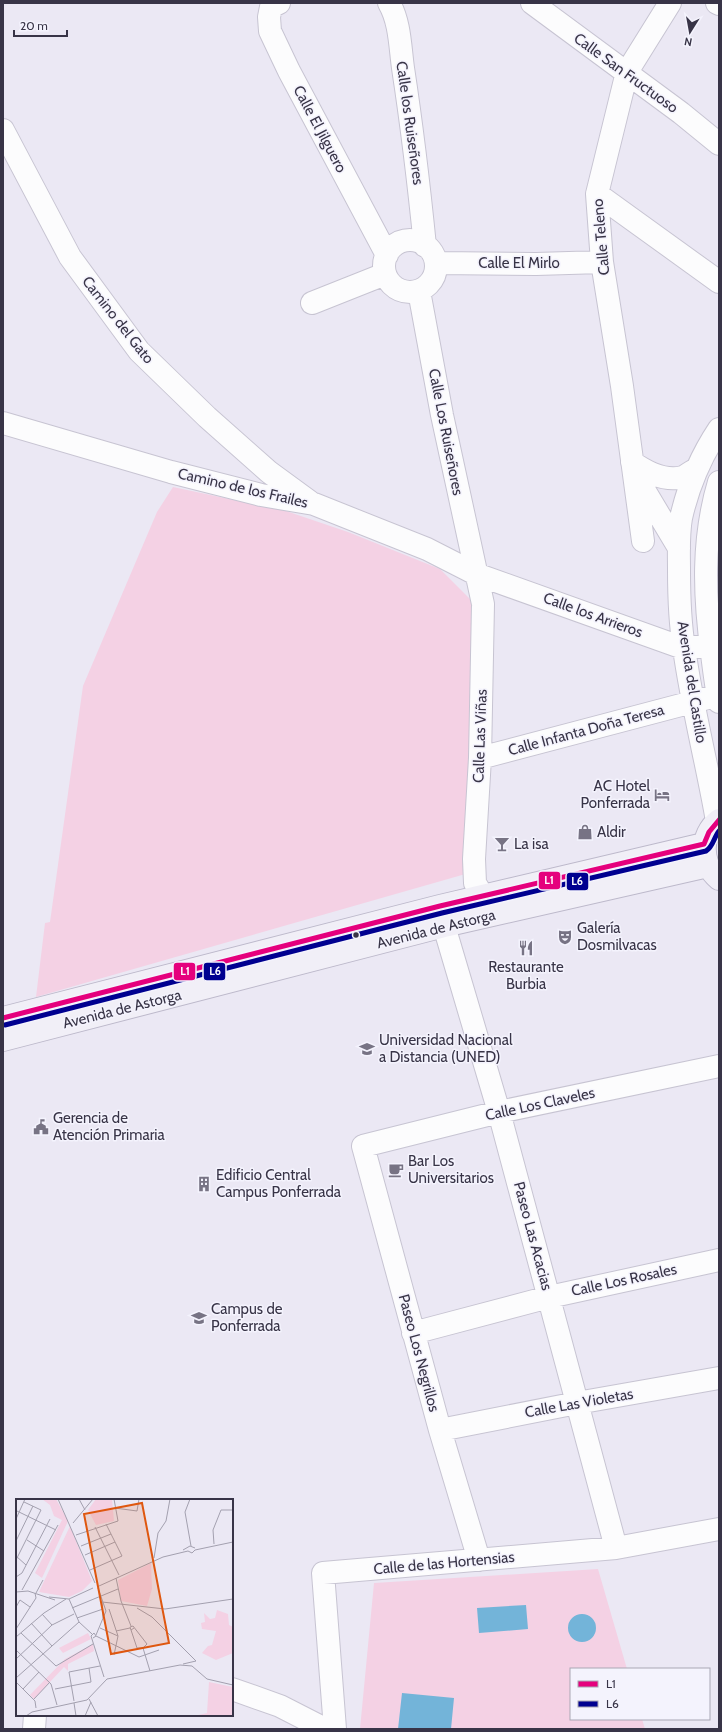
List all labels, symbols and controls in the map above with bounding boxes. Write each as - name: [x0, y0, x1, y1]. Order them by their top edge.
- scale bar: [14, 12, 67, 38]
- north arrow: [670, 12, 710, 52]
- text: 20 m: [20, 18, 48, 33]
- street label: Calle San Fructuoso: [570, 29, 682, 117]
- text: N: [683, 34, 693, 49]
- street label: Calle los Ruiseñores: [392, 60, 428, 186]
- street label: Calle El Jilguero: [290, 82, 350, 176]
- street label: Calle Teleno: [589, 198, 613, 276]
- street label: Calle El Mirlo: [478, 254, 560, 272]
- street label: Camino del Gato: [78, 273, 158, 367]
- street label: Calle Los Ruiseñores: [425, 367, 467, 497]
- street label: Camino de los Frailes: [176, 464, 310, 512]
- street label: Calle los Arrieros: [541, 589, 645, 641]
- street label: Avenida del Castillo: [673, 620, 711, 744]
- street label: Calle Las Viñas: [469, 689, 491, 783]
- street label: Calle Infanta Doña Teresa: [506, 700, 667, 759]
- place label: AC Hotel Ponferrada: [580, 777, 651, 812]
- hotel icon: AC Hotel Ponferrada: [653, 786, 671, 804]
- shop icon: Aldir: [576, 823, 594, 841]
- place label: Aldir: [597, 823, 626, 841]
- bar icon: La isa: [493, 835, 511, 853]
- place label: La isa: [514, 835, 549, 853]
- line badge: L1: [538, 871, 561, 890]
- line badge: L6: [566, 872, 589, 891]
- text: L1: [544, 873, 554, 887]
- text: L6: [571, 874, 583, 888]
- street label: Avenida de Astorga: [375, 905, 498, 952]
- place label: Galería Dosmilvacas: [577, 919, 657, 954]
- theatre icon: Galería Dosmilvacas: [556, 928, 574, 946]
- unlabelled marker: [351, 930, 361, 940]
- restaurant icon: Restaurante Burbia: [517, 939, 535, 957]
- place label: Restaurante Burbia: [488, 958, 564, 993]
- line badge: L1: [173, 962, 196, 981]
- line badge: L6: [203, 962, 226, 981]
- text: L1: [180, 964, 190, 978]
- text: L6: [209, 964, 221, 978]
- street label: Avenida de Astorga: [61, 985, 184, 1032]
- place label: Universidad Nacional a Distancia (UNED): [379, 1031, 513, 1066]
- school or university icon: Universidad Nacional a Distancia (UNED): [358, 1040, 376, 1058]
- street label: Calle Los Claveles: [483, 1084, 597, 1124]
- place label: Gerencia de Atención Primaria: [53, 1109, 166, 1144]
- public building icon: Gerencia de Atención Primaria: [32, 1118, 50, 1136]
- place label: Bar Los Universitarios: [408, 1152, 494, 1187]
- cafe icon: Bar Los Universitarios: [387, 1161, 405, 1179]
- place label: Edificio Central Campus Ponferrada: [216, 1166, 342, 1201]
- building icon: Edificio Central Campus Ponferrada: [195, 1175, 213, 1193]
- street label: Paseo Las Acacias: [510, 1180, 556, 1292]
- street label: Calle Los Rosales: [570, 1260, 678, 1300]
- street label: Paseo Los Negrillos: [395, 1292, 443, 1414]
- place label: Campus de Ponferrada: [211, 1300, 283, 1335]
- school or university icon: Campus de Ponferrada: [190, 1309, 208, 1327]
- street label: Calle Las Violetas: [523, 1385, 635, 1421]
- inset map: [16, 1499, 233, 1716]
- street label: Calle de las Hortensias: [373, 1548, 515, 1578]
- legend: [570, 1668, 710, 1720]
- text: L1: [606, 1676, 616, 1691]
- text: L6: [606, 1696, 619, 1711]

